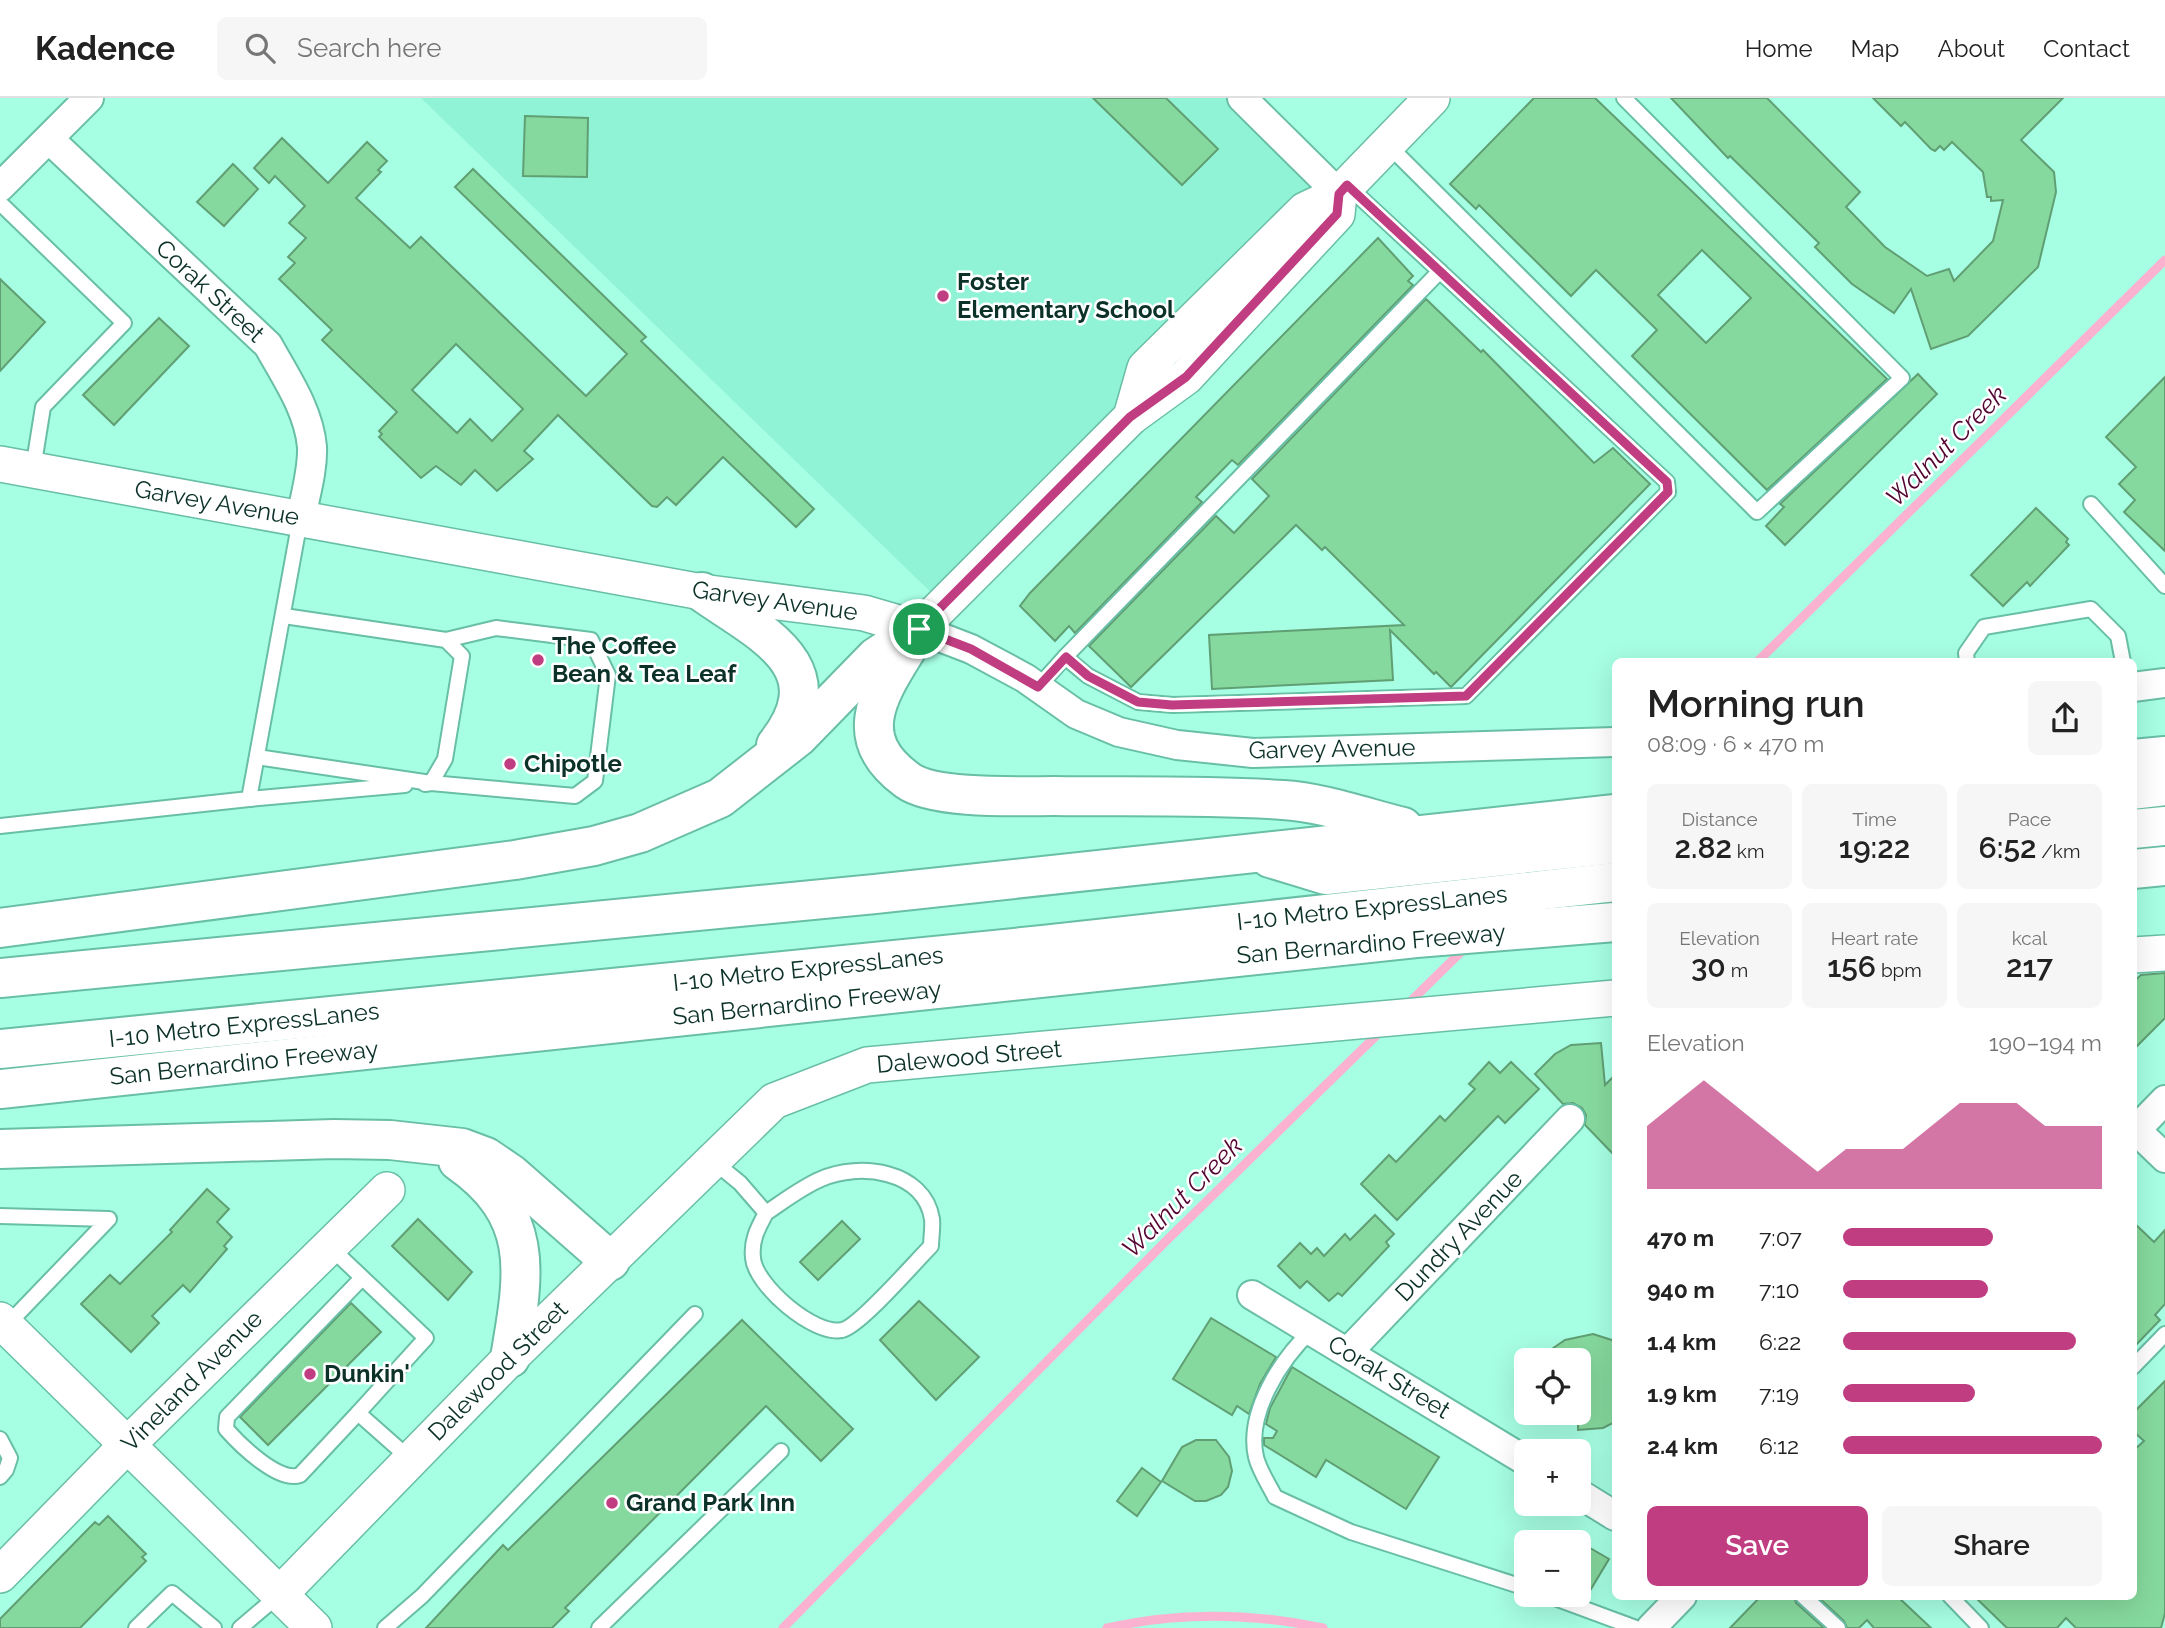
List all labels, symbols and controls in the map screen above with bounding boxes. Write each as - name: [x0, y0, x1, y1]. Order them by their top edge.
- search box: [217, 17, 707, 80]
- text: Kadence: [35, 29, 175, 68]
- icon: search: [241, 29, 279, 67]
- text: Search here: [297, 33, 441, 63]
- text: Home: [1745, 34, 1813, 63]
- text: Map: [1851, 34, 1899, 63]
- text: About: [1937, 34, 2005, 63]
- text: Contact: [2043, 34, 2130, 63]
- street label: Corak Street: [150, 233, 271, 348]
- place label: Foster Elementary School: [957, 267, 1175, 324]
- marker: Foster Elementary School: [935, 288, 951, 304]
- water label: Walnut Creek: [1879, 379, 2013, 513]
- street label: Garvey Avenue: [132, 474, 302, 531]
- street label: Garvey Avenue: [690, 575, 860, 626]
- pin: [889, 599, 949, 659]
- icon: arrive: [900, 610, 938, 648]
- place label: The Coffee Bean & Tea Leaf: [552, 631, 737, 688]
- marker: The Coffee Bean & Tea Leaf: [530, 652, 546, 668]
- text: Morning run: [1647, 681, 1865, 726]
- button: share: [2028, 681, 2102, 755]
- text: 08:09 · 6 × 470 m: [1647, 730, 1825, 757]
- street label: Garvey Avenue: [1248, 733, 1416, 764]
- place label: Chipotle: [524, 749, 622, 778]
- marker: Chipotle: [502, 756, 518, 772]
- text: Distance: [1681, 808, 1758, 830]
- text: Time: [1852, 808, 1897, 830]
- text: Pace: [2008, 808, 2051, 830]
- text: 2.82: [1675, 830, 1732, 865]
- text: 19:22: [1839, 830, 1910, 865]
- text: 6:52: [1979, 830, 2037, 865]
- text: km: [1732, 840, 1764, 862]
- text: /km: [2037, 840, 2080, 862]
- street label: I-10 Metro ExpressLanes: [1235, 879, 1509, 936]
- street label: San Bernardino Freeway: [1235, 917, 1507, 970]
- text: Elevation: [1679, 927, 1760, 949]
- text: Heart rate: [1831, 927, 1918, 949]
- text: kcal: [2012, 927, 2047, 949]
- street label: I-10 Metro ExpressLanes: [671, 940, 945, 997]
- text: 30: [1691, 949, 1726, 984]
- text: 156: [1827, 949, 1876, 984]
- text: 217: [2006, 949, 2053, 984]
- text: m: [1726, 959, 1748, 981]
- text: bpm: [1876, 959, 1922, 981]
- street label: San Bernardino Freeway: [671, 974, 943, 1031]
- street label: I-10 Metro ExpressLanes: [107, 996, 381, 1053]
- text: Elevation: [1647, 1029, 1745, 1056]
- text: 190–194 m: [1989, 1029, 2102, 1056]
- street label: San Bernardino Freeway: [108, 1034, 380, 1091]
- street label: Dalewood Street: [875, 1034, 1063, 1079]
- water label: Walnut Creek: [1115, 1130, 1249, 1264]
- street label: Dundry Avenue: [1389, 1164, 1528, 1307]
- text: 470 m: [1647, 1224, 1714, 1251]
- text: 7:07: [1759, 1224, 1802, 1251]
- text: 940 m: [1647, 1276, 1715, 1303]
- text: 7:10: [1759, 1276, 1800, 1303]
- street label: Dalewood Street: [422, 1295, 574, 1447]
- street label: Vineland Avenue: [115, 1304, 268, 1457]
- text: 1.4 km: [1647, 1328, 1716, 1355]
- text: 6:22: [1759, 1328, 1801, 1355]
- street label: Corak Street: [1323, 1329, 1456, 1424]
- map controls: [1514, 1348, 1591, 1607]
- button: locate: [1514, 1348, 1591, 1425]
- place label: Dunkin': [324, 1359, 410, 1388]
- marker: Dunkin': [302, 1366, 318, 1382]
- text: 1.9 km: [1647, 1380, 1717, 1407]
- text: 7:19: [1759, 1380, 1799, 1407]
- text: 2.4 km: [1647, 1432, 1718, 1459]
- text: 6:12: [1759, 1432, 1799, 1459]
- button: +: [1514, 1439, 1591, 1516]
- place label: Grand Park Inn: [626, 1488, 795, 1517]
- marker: Grand Park Inn: [604, 1495, 620, 1511]
- button: Save: [1647, 1506, 1868, 1586]
- button: Share: [1882, 1506, 2102, 1586]
- button: −: [1514, 1530, 1591, 1607]

